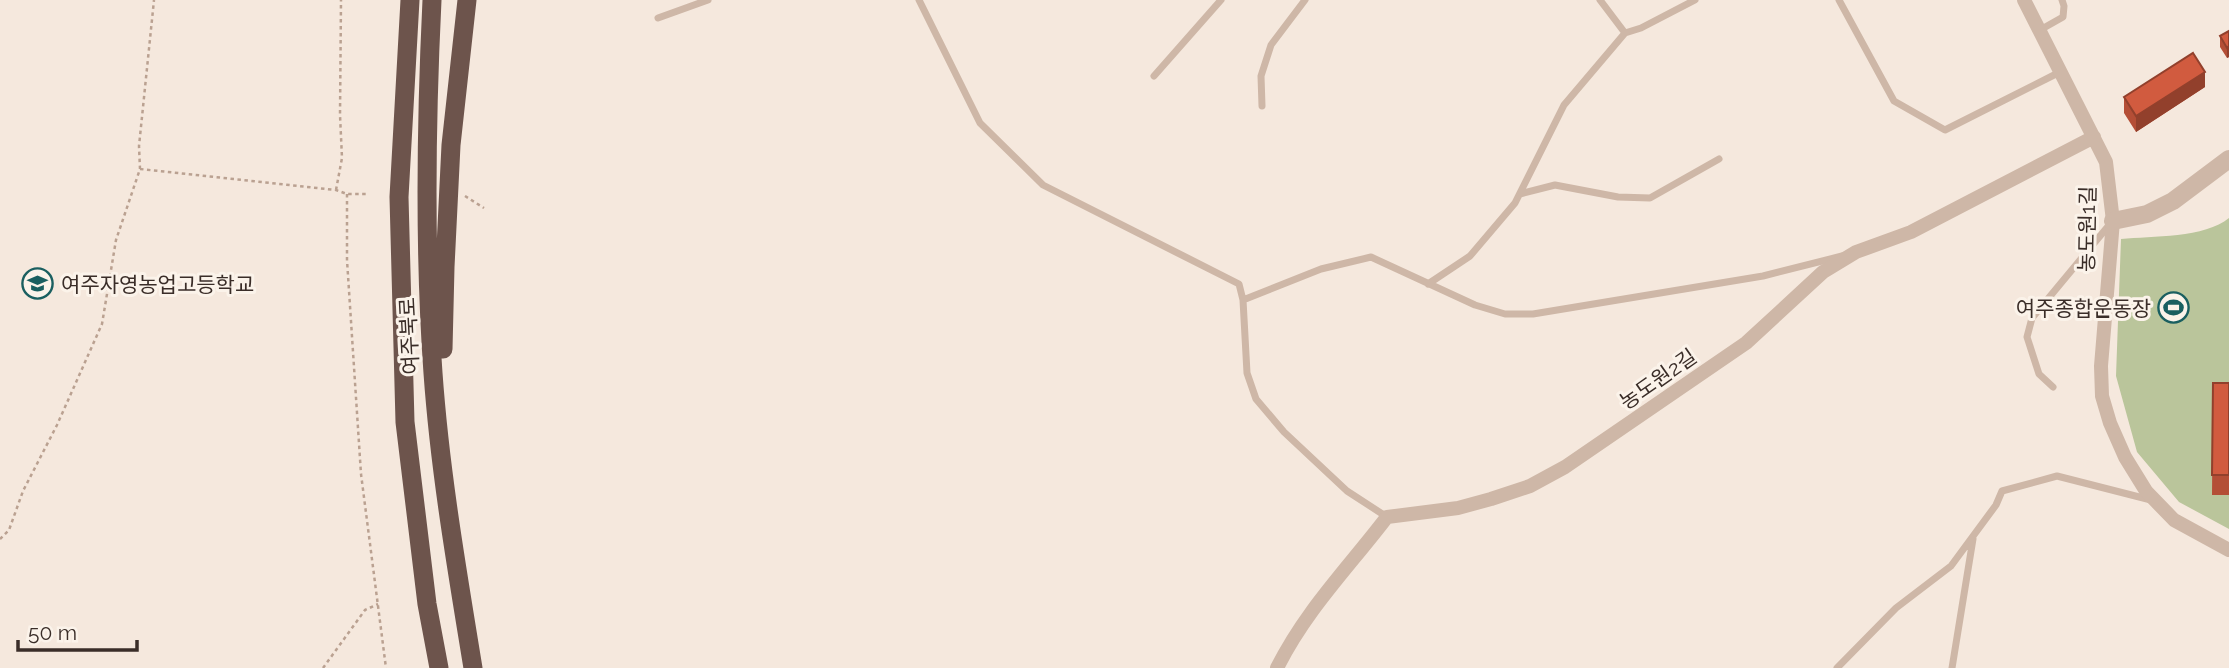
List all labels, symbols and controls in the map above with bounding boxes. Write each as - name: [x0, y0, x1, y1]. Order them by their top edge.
- street label: 농도원1길: [2074, 186, 2100, 272]
- school or university icon: 여주자영농업고등학교: [21, 267, 55, 301]
- place label: 여주자영농업고등학교: [61, 272, 254, 297]
- sports icon: 여주종합운동장: [2157, 291, 2191, 325]
- place label: 여주종합운동장: [2016, 296, 2151, 321]
- street label: 여주북로: [394, 297, 424, 375]
- street label: 농도원2길: [1615, 343, 1701, 415]
- scale bar: [18, 608, 136, 652]
- text: 50 m: [28, 620, 77, 645]

